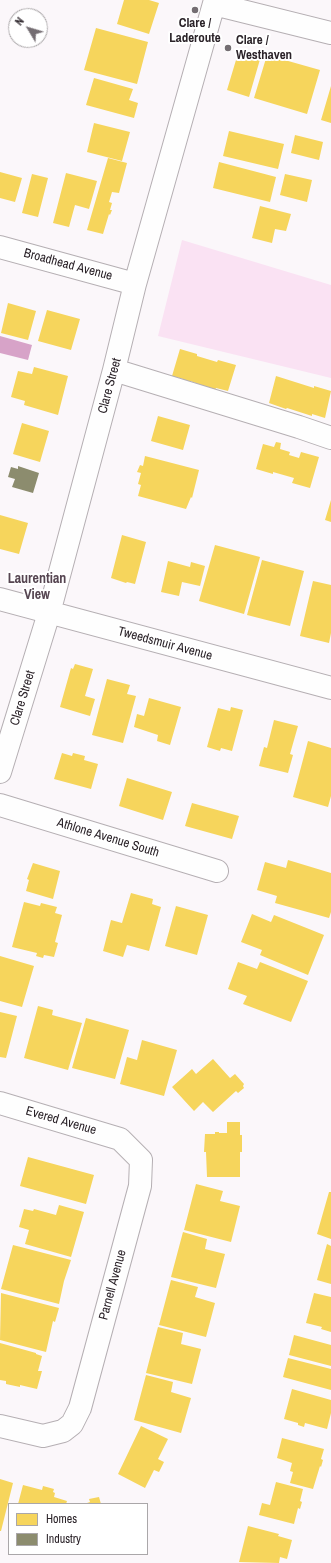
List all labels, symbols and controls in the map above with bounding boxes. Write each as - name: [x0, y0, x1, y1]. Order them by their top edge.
- marker: Clare / Laderoute: [190, 5, 200, 15]
- north arrow: [8, 8, 48, 48]
- text: N: [12, 14, 27, 28]
- place label: Clare / Laderoute: [169, 16, 221, 47]
- place label: Clare / Westhaven: [236, 33, 292, 64]
- marker: Clare / Westhaven: [223, 43, 233, 53]
- street label: Broadhead Avenue: [22, 246, 114, 284]
- street label: Clare Street: [95, 357, 125, 415]
- district label: Laurentian View: [8, 571, 66, 604]
- street label: Tweedsmuir Avenue: [116, 624, 214, 664]
- street label: Clare Street: [7, 669, 39, 727]
- street label: Athlone Avenue South: [55, 815, 161, 861]
- street label: Evered Avenue: [24, 1103, 98, 1139]
- street label: Parnell Avenue: [96, 1248, 130, 1322]
- legend: [8, 1503, 148, 1555]
- text: Homes: [46, 1511, 77, 1527]
- text: Industry: [46, 1531, 81, 1547]

